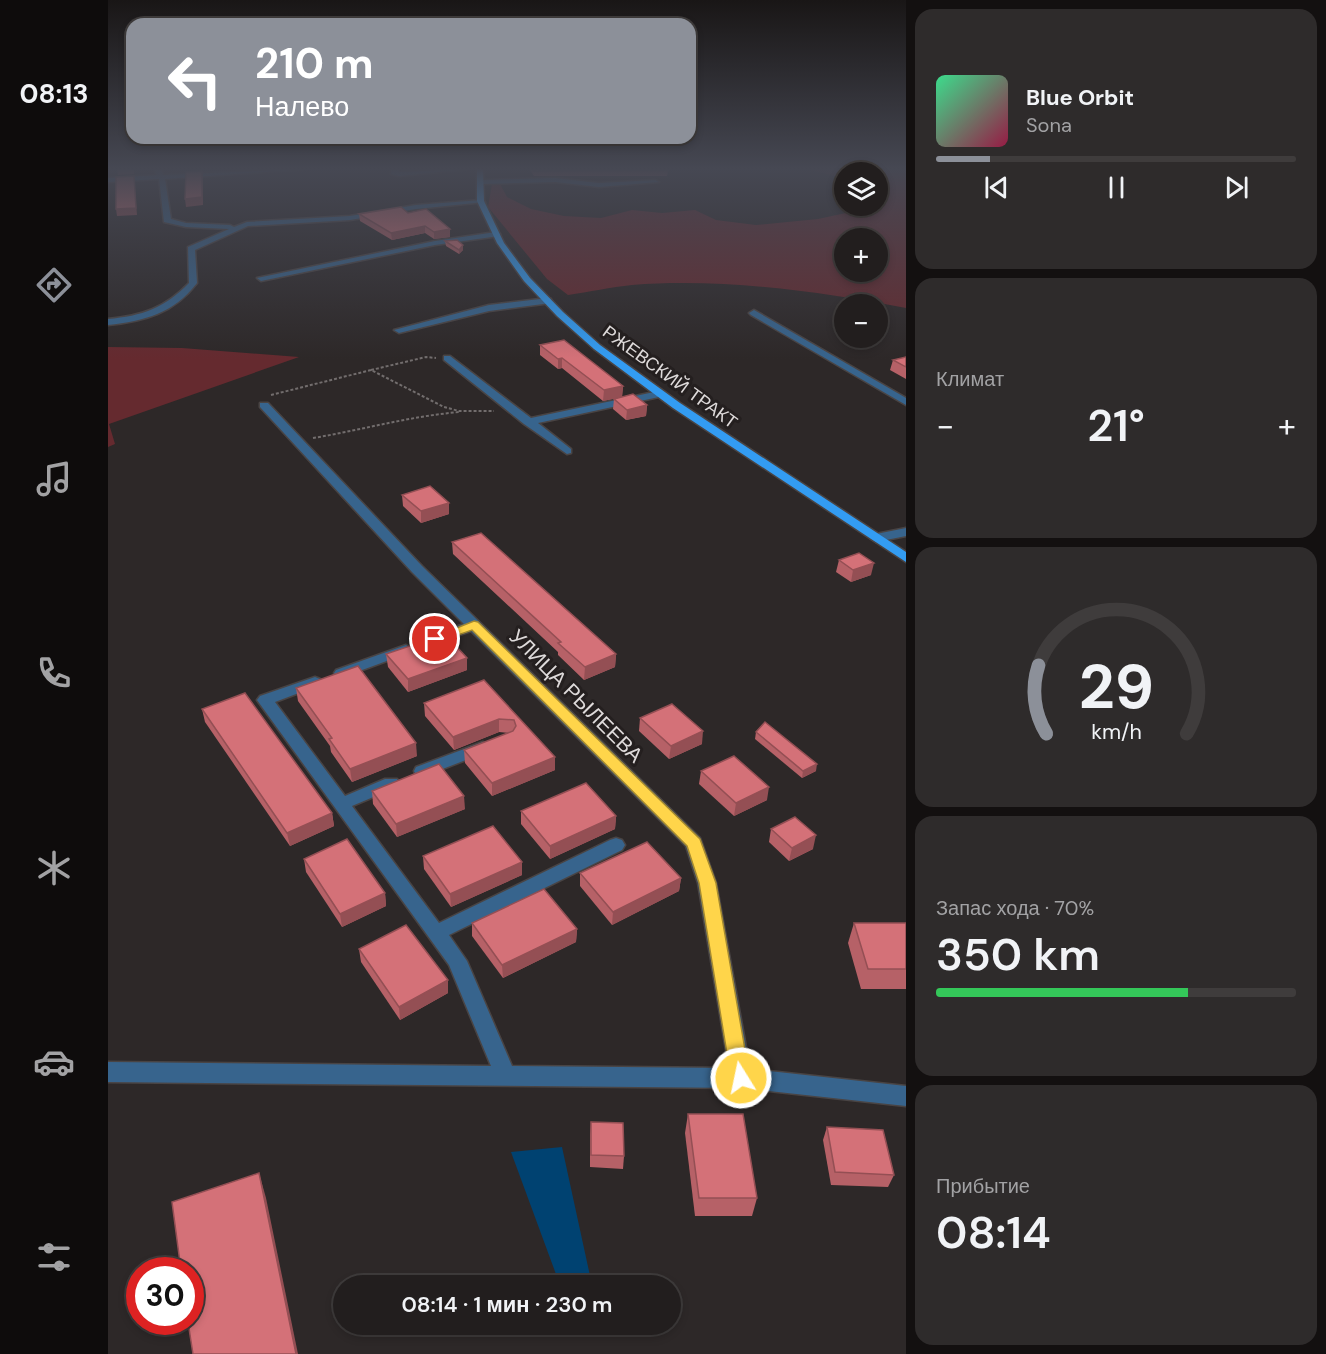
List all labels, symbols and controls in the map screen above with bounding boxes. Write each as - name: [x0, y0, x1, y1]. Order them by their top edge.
- text: 210 m: [255, 36, 373, 91]
- icon: left: [156, 42, 234, 120]
- text: 08:13: [19, 76, 89, 111]
- text: Blue Orbit: [1026, 83, 1134, 112]
- text: Налево: [255, 89, 349, 124]
- text: Sona: [1026, 112, 1072, 138]
- map controls: [834, 162, 888, 348]
- button: layers: [834, 162, 888, 216]
- icon: previous: [980, 171, 1013, 204]
- icon: pause: [1100, 171, 1133, 204]
- icon: next: [1220, 171, 1253, 204]
- button: +: [834, 228, 888, 282]
- icon: directions: [33, 264, 75, 306]
- button: −: [834, 294, 888, 348]
- street label: РЖЕВСКИЙ ТРАКТ: [598, 320, 742, 434]
- text: Климат: [936, 366, 1004, 392]
- text: 21°: [1087, 396, 1145, 455]
- text: −: [936, 404, 954, 447]
- text: +: [1278, 404, 1296, 447]
- icon: music: [33, 458, 75, 500]
- pin: [409, 613, 460, 664]
- icon: arrive: [418, 622, 451, 655]
- street label: УЛИЦА РЫЛЕЕВА: [503, 623, 649, 769]
- text: 29: [1078, 646, 1154, 727]
- icon: phone: [33, 652, 75, 694]
- text: km/h: [1091, 718, 1141, 746]
- icon: climate: [33, 847, 75, 889]
- text: Запас хода · 70%: [936, 895, 1094, 921]
- text: 350 km: [936, 925, 1100, 984]
- icon: car: [33, 1041, 75, 1083]
- position arrow: [709, 1046, 773, 1110]
- text: Прибытие: [936, 1173, 1030, 1199]
- text: 08:14: [936, 1203, 1051, 1262]
- icon: filters: [33, 1236, 75, 1278]
- speed limit sign: 30: [126, 1257, 204, 1335]
- text: 08:14 · 1 мин · 230 m: [402, 1290, 613, 1319]

